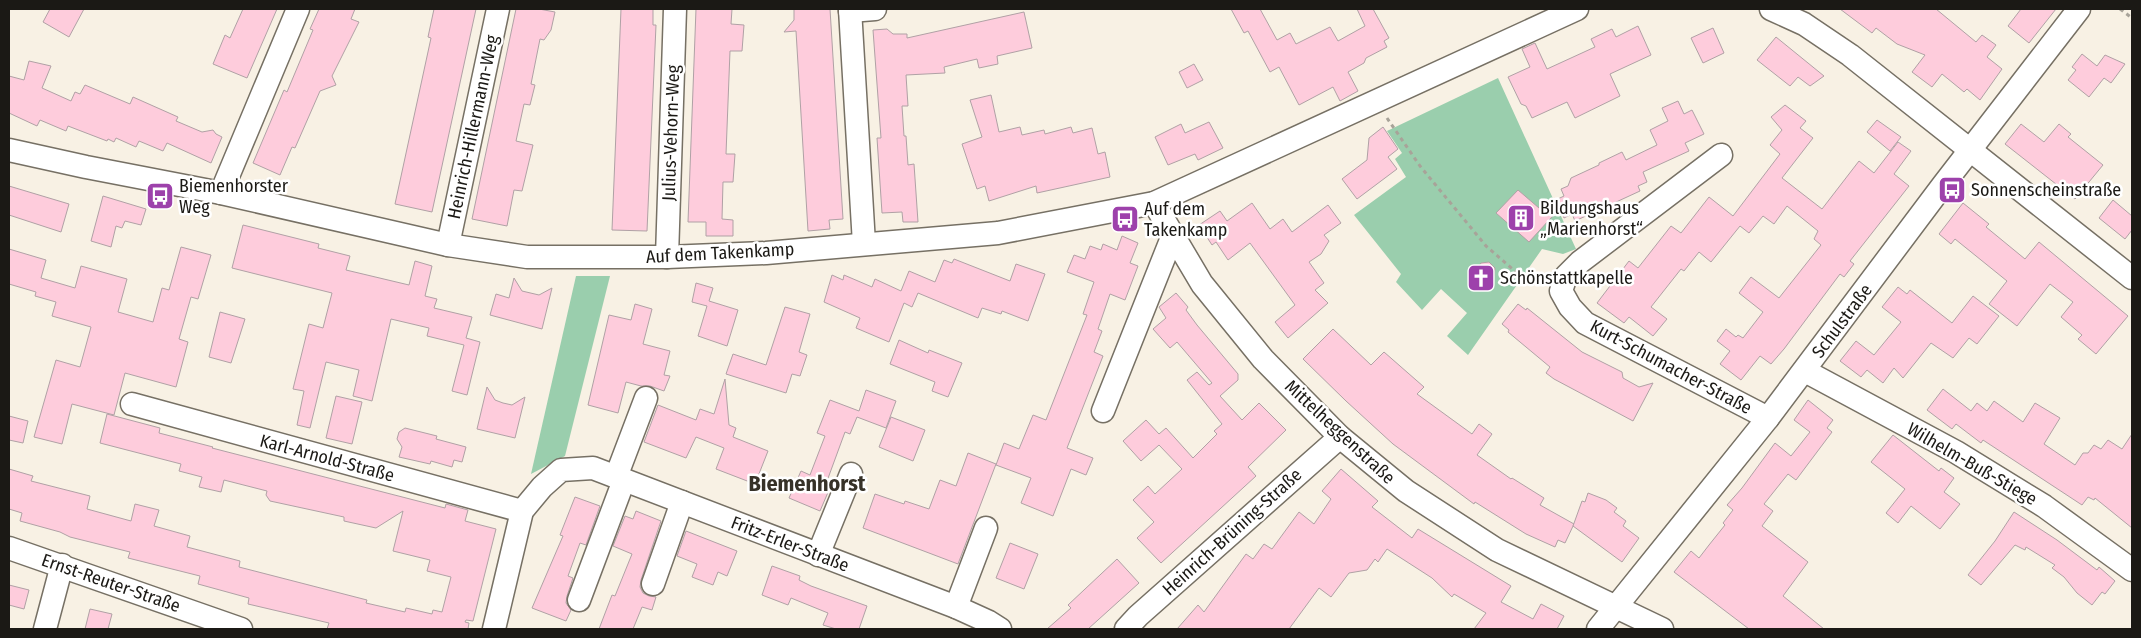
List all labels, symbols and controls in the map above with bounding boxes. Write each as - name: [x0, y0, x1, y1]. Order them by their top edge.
- street label: Heinrich-Hillermann-Weg: [443, 33, 503, 221]
- street label: Julius-Vehorn-Weg: [658, 64, 684, 202]
- place label: Biemenhorster Weg: [179, 175, 289, 218]
- bus stop icon: Sonnenscheinstraße: [1937, 175, 1967, 205]
- place label: Sonnenscheinstraße: [1971, 179, 2121, 201]
- bus stop icon: Biemenhorster Weg: [145, 181, 175, 211]
- place label: Bildungshaus „Marienhorst“: [1540, 197, 1643, 240]
- place label: Auf dem Takenkamp: [1144, 198, 1227, 241]
- building icon: Bildungshaus „Marienhorst“: [1506, 203, 1536, 233]
- bus stop icon: Auf dem Takenkamp: [1110, 204, 1140, 234]
- street label: Auf dem Takenkamp: [645, 238, 795, 268]
- church icon: Schönstattkapelle: [1466, 263, 1496, 293]
- place label: Schönstattkapelle: [1500, 267, 1633, 289]
- street label: Schulstraße: [1807, 280, 1877, 362]
- street label: Kurt-Schumacher-Straße: [1586, 315, 1756, 419]
- street label: Mittelheggenstraße: [1280, 375, 1400, 489]
- street label: Wilhelm-Buß-Stiege: [1903, 418, 2041, 510]
- street label: Karl-Arnold-Straße: [257, 429, 397, 487]
- street label: Heinrich-Brüning-Straße: [1158, 464, 1306, 600]
- district label: Biemenhorst: [748, 470, 866, 497]
- street label: Fritz-Erler-Straße: [728, 511, 852, 577]
- street label: Ernst-Reuter-Straße: [39, 549, 183, 617]

